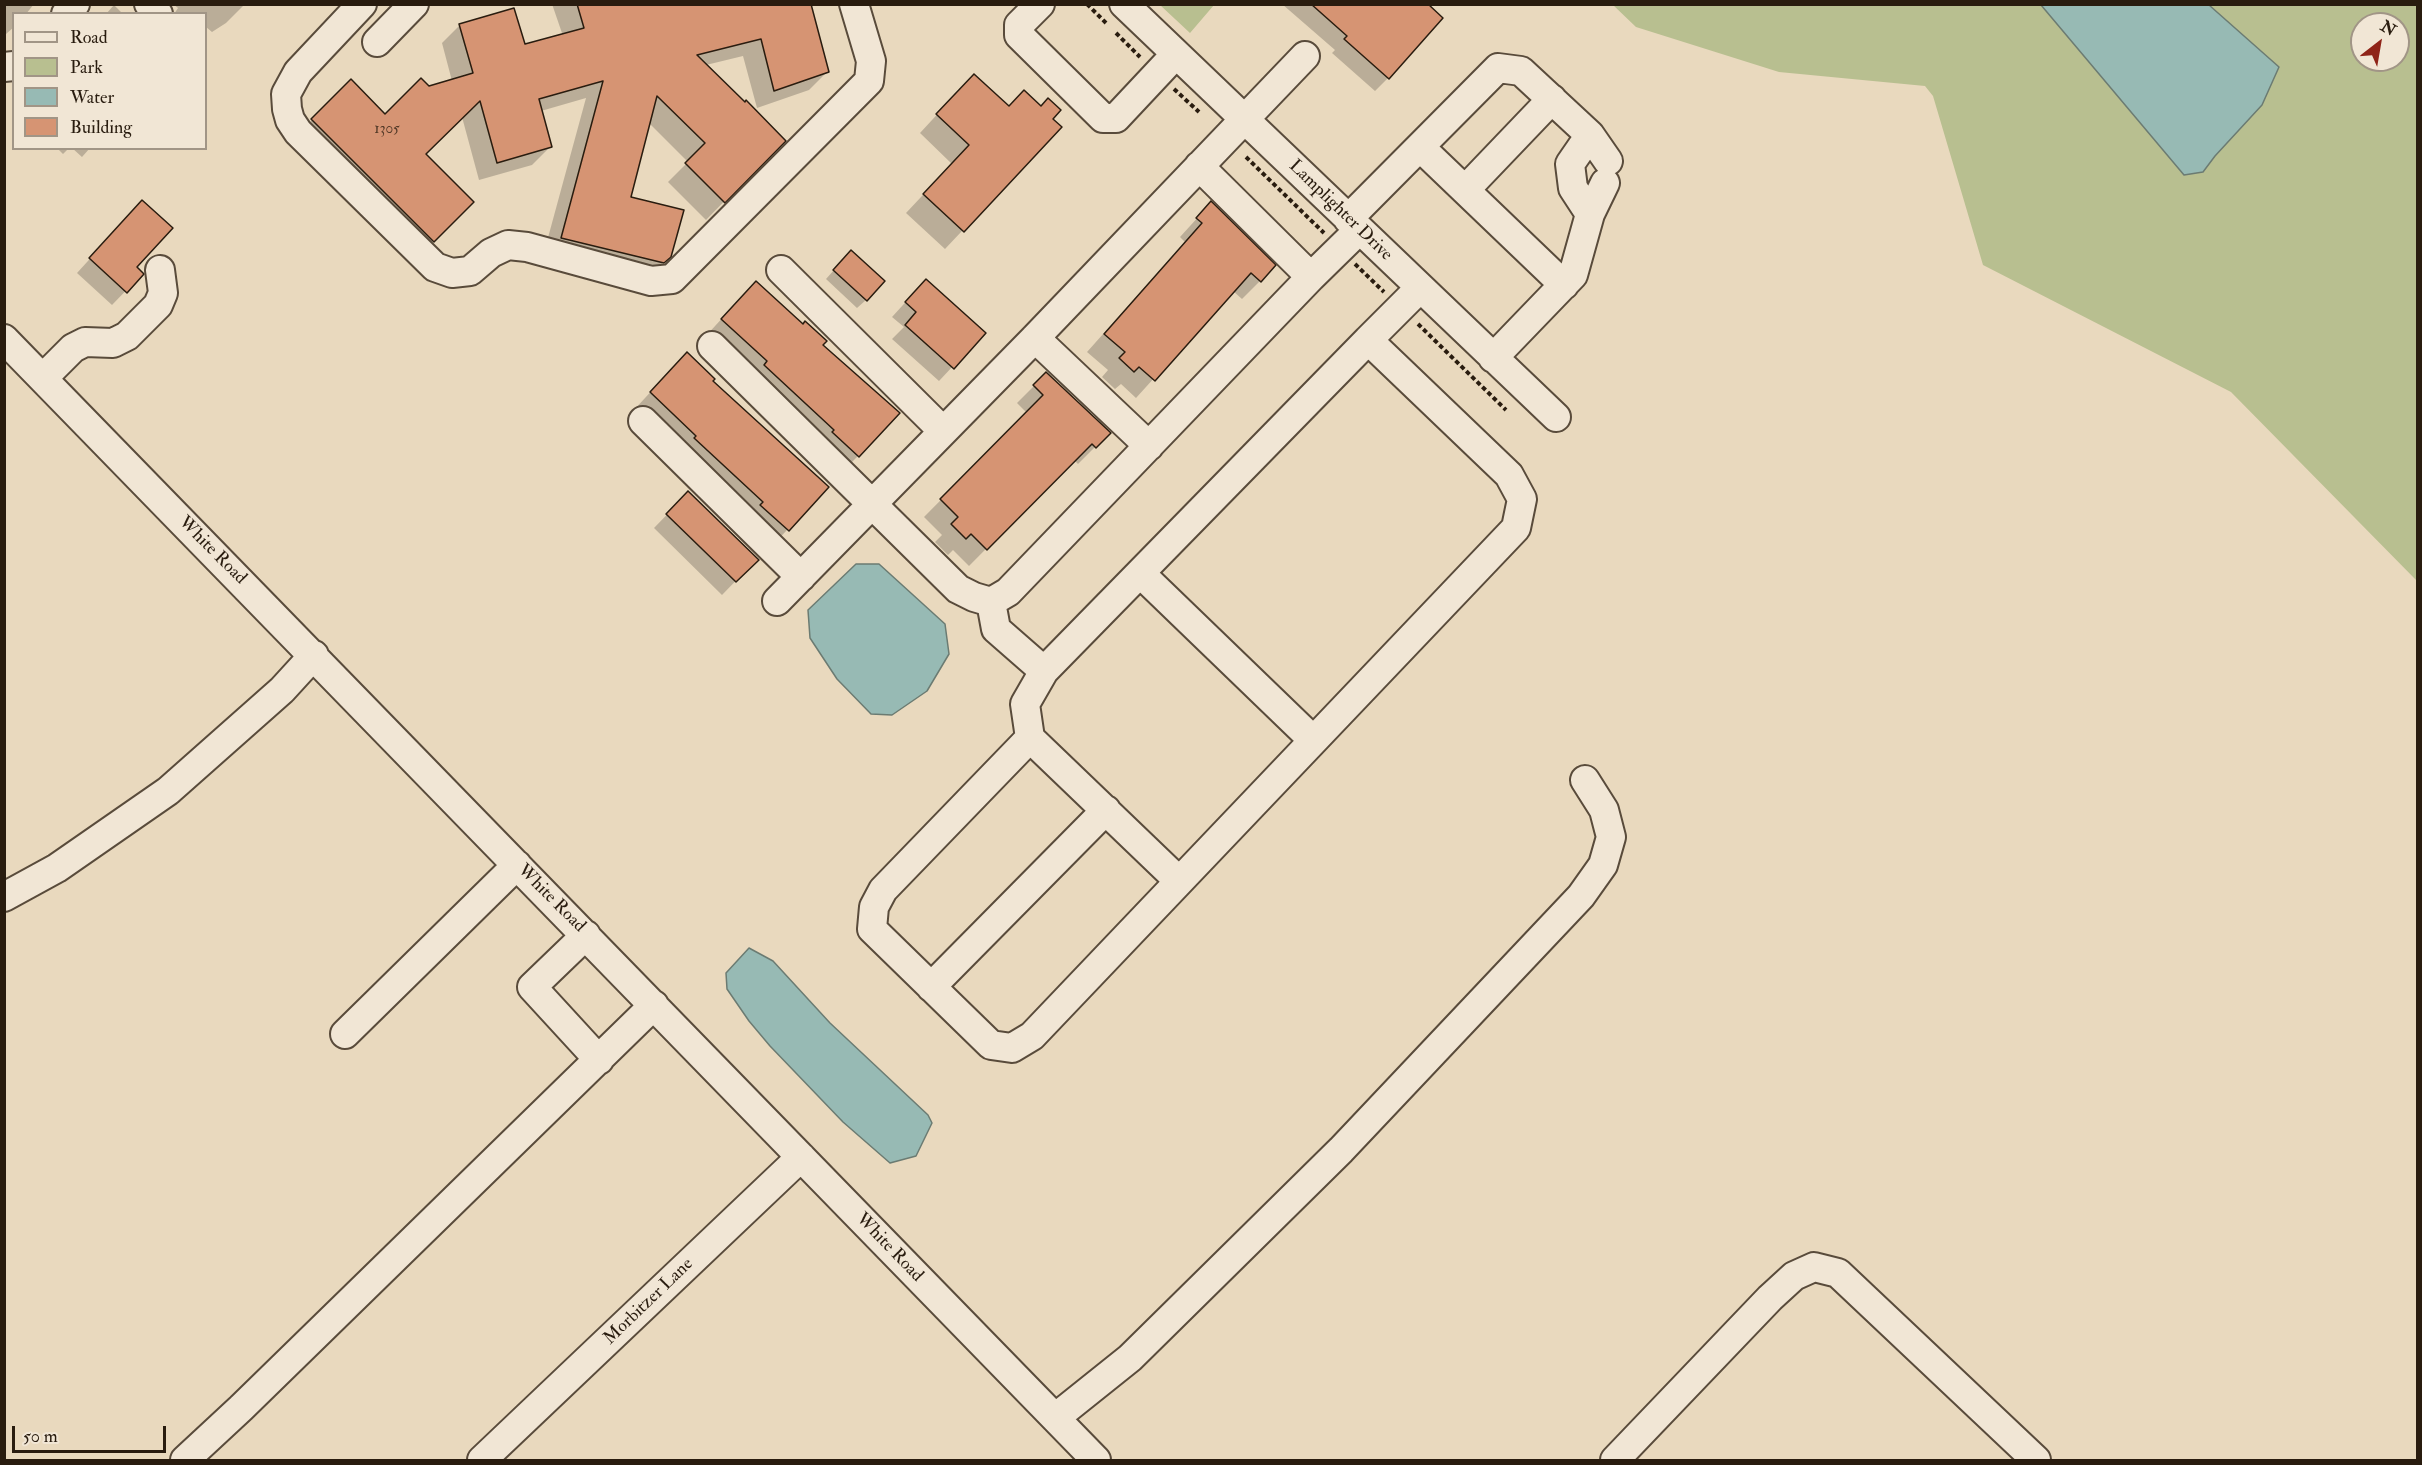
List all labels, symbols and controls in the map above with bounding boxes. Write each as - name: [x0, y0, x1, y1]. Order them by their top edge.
- legend: [12, 12, 207, 150]
- north arrow: [2350, 12, 2410, 72]
- text: N: [2377, 16, 2400, 41]
- text: Road: [70, 26, 108, 49]
- text: Park: [70, 56, 103, 79]
- text: Water: [70, 86, 114, 109]
- text: Building: [70, 116, 132, 139]
- house number: 1305: [374, 121, 400, 139]
- street label: Lamplighter Drive: [1284, 156, 1396, 266]
- street label: White Road: [173, 512, 251, 590]
- street label: White Road: [512, 860, 590, 938]
- street label: White Road: [851, 1209, 927, 1287]
- street label: Morbitzer Lane: [600, 1254, 698, 1350]
- scale bar: [15, 1414, 170, 1452]
- text: 50 m: [23, 1425, 58, 1448]

